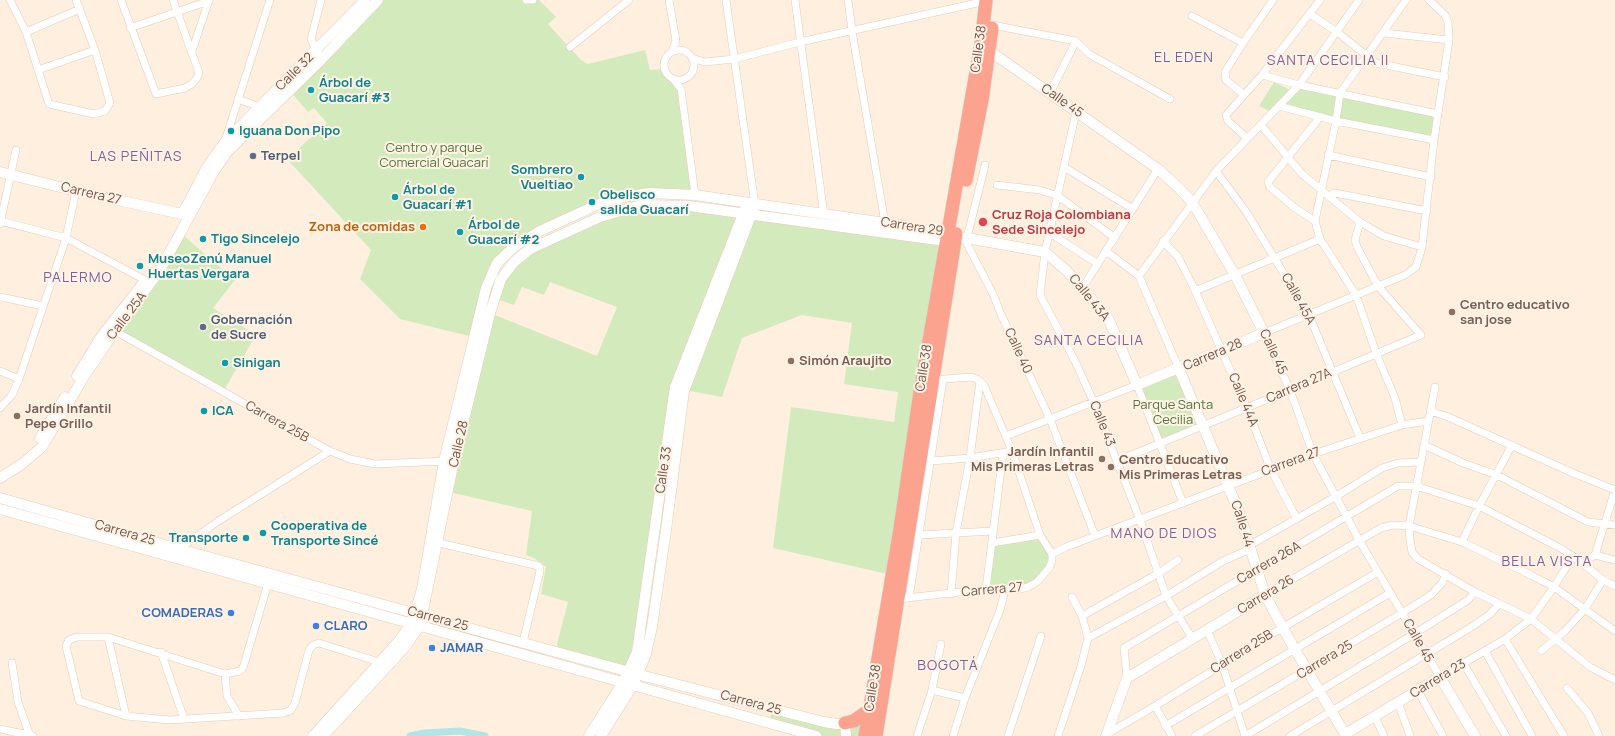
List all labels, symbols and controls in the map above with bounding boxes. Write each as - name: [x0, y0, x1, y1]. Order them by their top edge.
- street label: Calle 38: [968, 24, 990, 74]
- street label: Calle 32: [273, 50, 317, 94]
- district label: EL EDEN: [1154, 50, 1214, 66]
- district label: SANTA CECILIA II: [1267, 53, 1389, 69]
- place label: Árbol de Guacarí #3: [319, 75, 390, 106]
- street label: Calle 45: [1038, 81, 1086, 121]
- marker: Árbol de Guacarí #3: [306, 85, 316, 95]
- place label: Iguana Don Pipo: [239, 123, 340, 139]
- marker: Iguana Don Pipo: [226, 126, 236, 136]
- park label: Centro y parque Comercial Guacarí: [379, 140, 489, 171]
- place label: Terpel: [261, 148, 300, 164]
- district label: LAS PEÑITAS: [90, 149, 182, 165]
- marker: Terpel: [248, 151, 258, 161]
- place label: Sombrero Vueltiao: [511, 162, 573, 193]
- marker: Sombrero Vueltiao: [576, 172, 586, 182]
- street label: Carrera 27: [59, 179, 123, 209]
- place label: Árbol de Guacarí #1: [403, 182, 472, 213]
- place label: Obelisco salida Guacarí: [600, 187, 689, 218]
- marker: Árbol de Guacarí #1: [390, 192, 400, 202]
- marker: Obelisco salida Guacarí: [587, 197, 597, 207]
- place label: Cruz Roja Colombiana Sede Sincelejo: [992, 207, 1131, 238]
- street label: Carrera 29: [880, 214, 944, 240]
- marker: Cruz Roja Colombiana Sede Sincelejo: [977, 216, 989, 228]
- place label: Árbol de Guacarí #2: [468, 217, 539, 248]
- place label: Zona de comidas: [308, 219, 415, 235]
- marker: Zona de comidas: [418, 222, 428, 232]
- marker: Árbol de Guacarí #2: [455, 227, 465, 237]
- place label: Tigo Sincelejo: [211, 231, 300, 247]
- marker: Tigo Sincelejo: [198, 234, 208, 244]
- place label: MuseoZenú Manuel Huertas Vergara: [148, 251, 272, 282]
- marker: MuseoZenú Manuel Huertas Vergara: [135, 261, 145, 271]
- district label: PALERMO: [43, 270, 113, 286]
- street label: Calle 43A: [1065, 271, 1113, 325]
- street label: Calle 45A: [1278, 271, 1318, 327]
- street label: Calle 25A: [104, 289, 150, 343]
- place label: Centro educativo san jose: [1460, 297, 1570, 328]
- marker: Centro educativo san jose: [1447, 307, 1457, 317]
- place label: Gobernación de Sucre: [211, 312, 292, 343]
- marker: Gobernación de Sucre: [198, 322, 208, 332]
- street label: Calle 40: [1001, 326, 1035, 376]
- street label: Calle 45: [1256, 327, 1290, 377]
- district label: SANTA CECILIA: [1034, 333, 1144, 349]
- street label: Carrera 28: [1181, 336, 1245, 374]
- street label: Calle 38: [913, 343, 935, 393]
- place label: Simón Araujito: [799, 353, 892, 369]
- place label: Sinigan: [233, 355, 281, 371]
- marker: Simón Araujito: [786, 356, 796, 366]
- marker: Sinigan: [220, 358, 230, 368]
- street label: Carrera 27A: [1264, 365, 1334, 407]
- street label: Calle 44A: [1225, 371, 1261, 429]
- park label: Parque Santa Cecilia: [1133, 397, 1213, 428]
- street label: Carrera 25B: [242, 398, 312, 446]
- street label: Calle 43: [1086, 399, 1118, 449]
- place label: Jardín Infantil Pepe Grillo: [25, 401, 111, 432]
- place label: ICA: [212, 403, 234, 419]
- marker: ICA: [199, 406, 209, 416]
- marker: Jardín Infantil Pepe Grillo: [12, 411, 22, 421]
- street label: Calle 28: [446, 419, 472, 469]
- place label: Jardín Infantil Mis Primeras Letras: [971, 444, 1094, 475]
- street label: Carrera 27: [1259, 444, 1323, 480]
- street label: Calle 33: [653, 446, 675, 494]
- place label: Centro Educativo Mis Primeras Letras: [1119, 452, 1242, 483]
- marker: Jardín Infantil Mis Primeras Letras: [1097, 454, 1107, 464]
- marker: Centro Educativo Mis Primeras Letras: [1106, 462, 1116, 472]
- street label: Calle 44: [1227, 499, 1257, 549]
- street label: Carrera 25: [93, 517, 157, 549]
- place label: Cooperativa de Transporte Sincé: [271, 518, 378, 549]
- district label: MANO DE DIOS: [1111, 526, 1217, 542]
- marker: Cooperativa de Transporte Sincé: [258, 528, 268, 538]
- place label: Transporte: [169, 530, 238, 546]
- marker: Transporte: [241, 533, 251, 543]
- street label: Carrera 26A: [1234, 538, 1304, 588]
- district label: BELLA VISTA: [1502, 554, 1592, 570]
- street label: Carrera 26: [1235, 572, 1297, 618]
- street label: Carrera 27: [961, 580, 1023, 600]
- street label: Carrera 25: [406, 603, 470, 635]
- place label: COMADERAS: [142, 605, 223, 621]
- marker: COMADERAS: [226, 608, 236, 618]
- street label: Calle 45: [1399, 616, 1437, 666]
- place label: CLARO: [324, 618, 368, 634]
- marker: CLARO: [311, 621, 321, 631]
- street label: Carrera 25B: [1208, 627, 1276, 677]
- street label: Carrera 25: [1294, 637, 1356, 683]
- place label: JAMAR: [440, 640, 483, 656]
- marker: JAMAR: [427, 643, 437, 653]
- street label: Carrera 23: [1407, 656, 1469, 702]
- district label: BOGOTÁ: [917, 658, 979, 674]
- street label: Calle 38: [862, 663, 884, 713]
- street label: Carrera 25: [719, 687, 783, 719]

